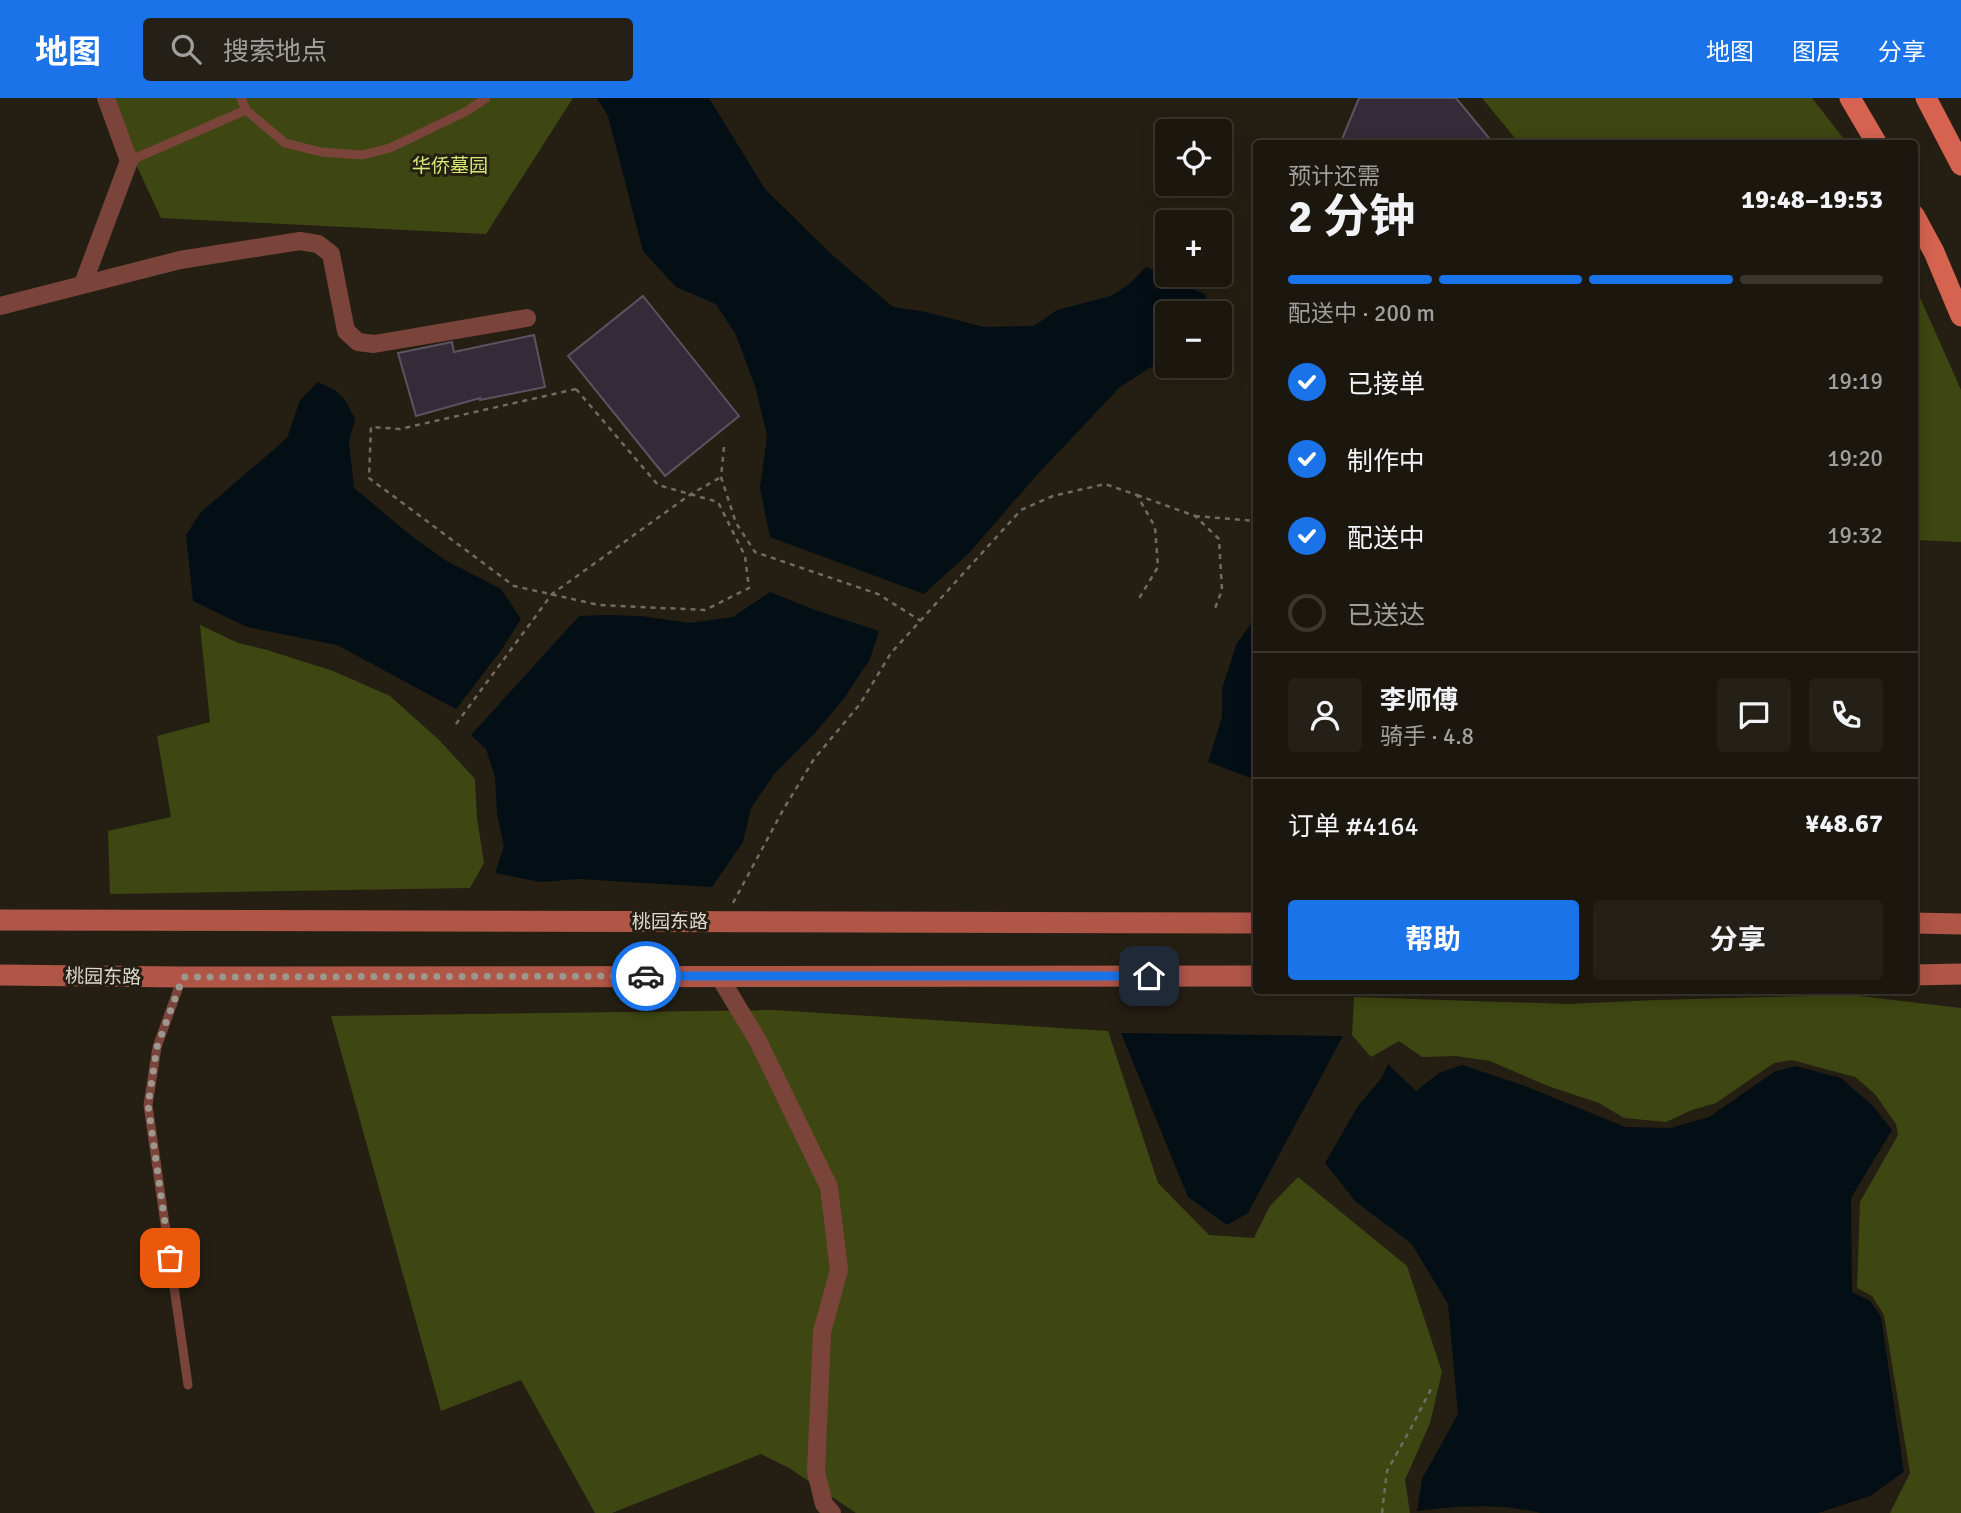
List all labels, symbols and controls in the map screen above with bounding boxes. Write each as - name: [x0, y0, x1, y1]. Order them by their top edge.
- search box: [143, 18, 633, 81]
- icon: search: [167, 30, 205, 68]
- text: 地图: [35, 32, 101, 73]
- text: 搜索地点: [223, 36, 327, 68]
- text: 地图: [1706, 37, 1754, 67]
- text: 图层: [1792, 37, 1840, 67]
- text: 分享: [1878, 37, 1926, 67]
- map controls: [1155, 119, 1232, 378]
- button: locate: [1155, 119, 1232, 196]
- park label: 华侨墓园: [412, 154, 488, 178]
- text: 预计还需: [1288, 162, 1380, 191]
- text: 19:48–19:53: [1741, 184, 1883, 216]
- text: 2 分钟: [1288, 189, 1415, 245]
- button: +: [1155, 210, 1232, 287]
- text: 配送中 · 200 m: [1288, 299, 1435, 328]
- button: −: [1155, 301, 1232, 378]
- icon: check: [1288, 363, 1326, 401]
- text: 19:19: [1827, 367, 1883, 396]
- text: 已接单: [1347, 369, 1425, 401]
- icon: check: [1288, 440, 1326, 478]
- text: 19:20: [1827, 444, 1883, 473]
- text: 制作中: [1347, 446, 1425, 478]
- icon: check: [1288, 517, 1326, 555]
- text: 19:32: [1827, 521, 1883, 550]
- text: 配送中: [1347, 523, 1425, 555]
- text: 已送达: [1347, 600, 1425, 632]
- button: person: [1288, 678, 1362, 752]
- button: chat: [1717, 678, 1791, 752]
- button: phone: [1809, 678, 1883, 752]
- text: 李师傅: [1380, 685, 1458, 717]
- text: 骑手 · 4.8: [1380, 722, 1474, 751]
- text: ¥48.67: [1805, 808, 1883, 840]
- text: 订单 #4164: [1288, 811, 1419, 843]
- button: 帮助: [1288, 900, 1579, 980]
- button: 分享: [1593, 900, 1883, 980]
- street label: 桃园东路: [632, 910, 708, 934]
- courier: [611, 941, 681, 1011]
- pin: [1119, 946, 1179, 1006]
- icon: car: [627, 957, 665, 995]
- icon: home: [1130, 957, 1168, 995]
- street label: 桃园东路: [65, 964, 141, 990]
- pin: [140, 1228, 200, 1288]
- icon: bag: [151, 1239, 189, 1277]

